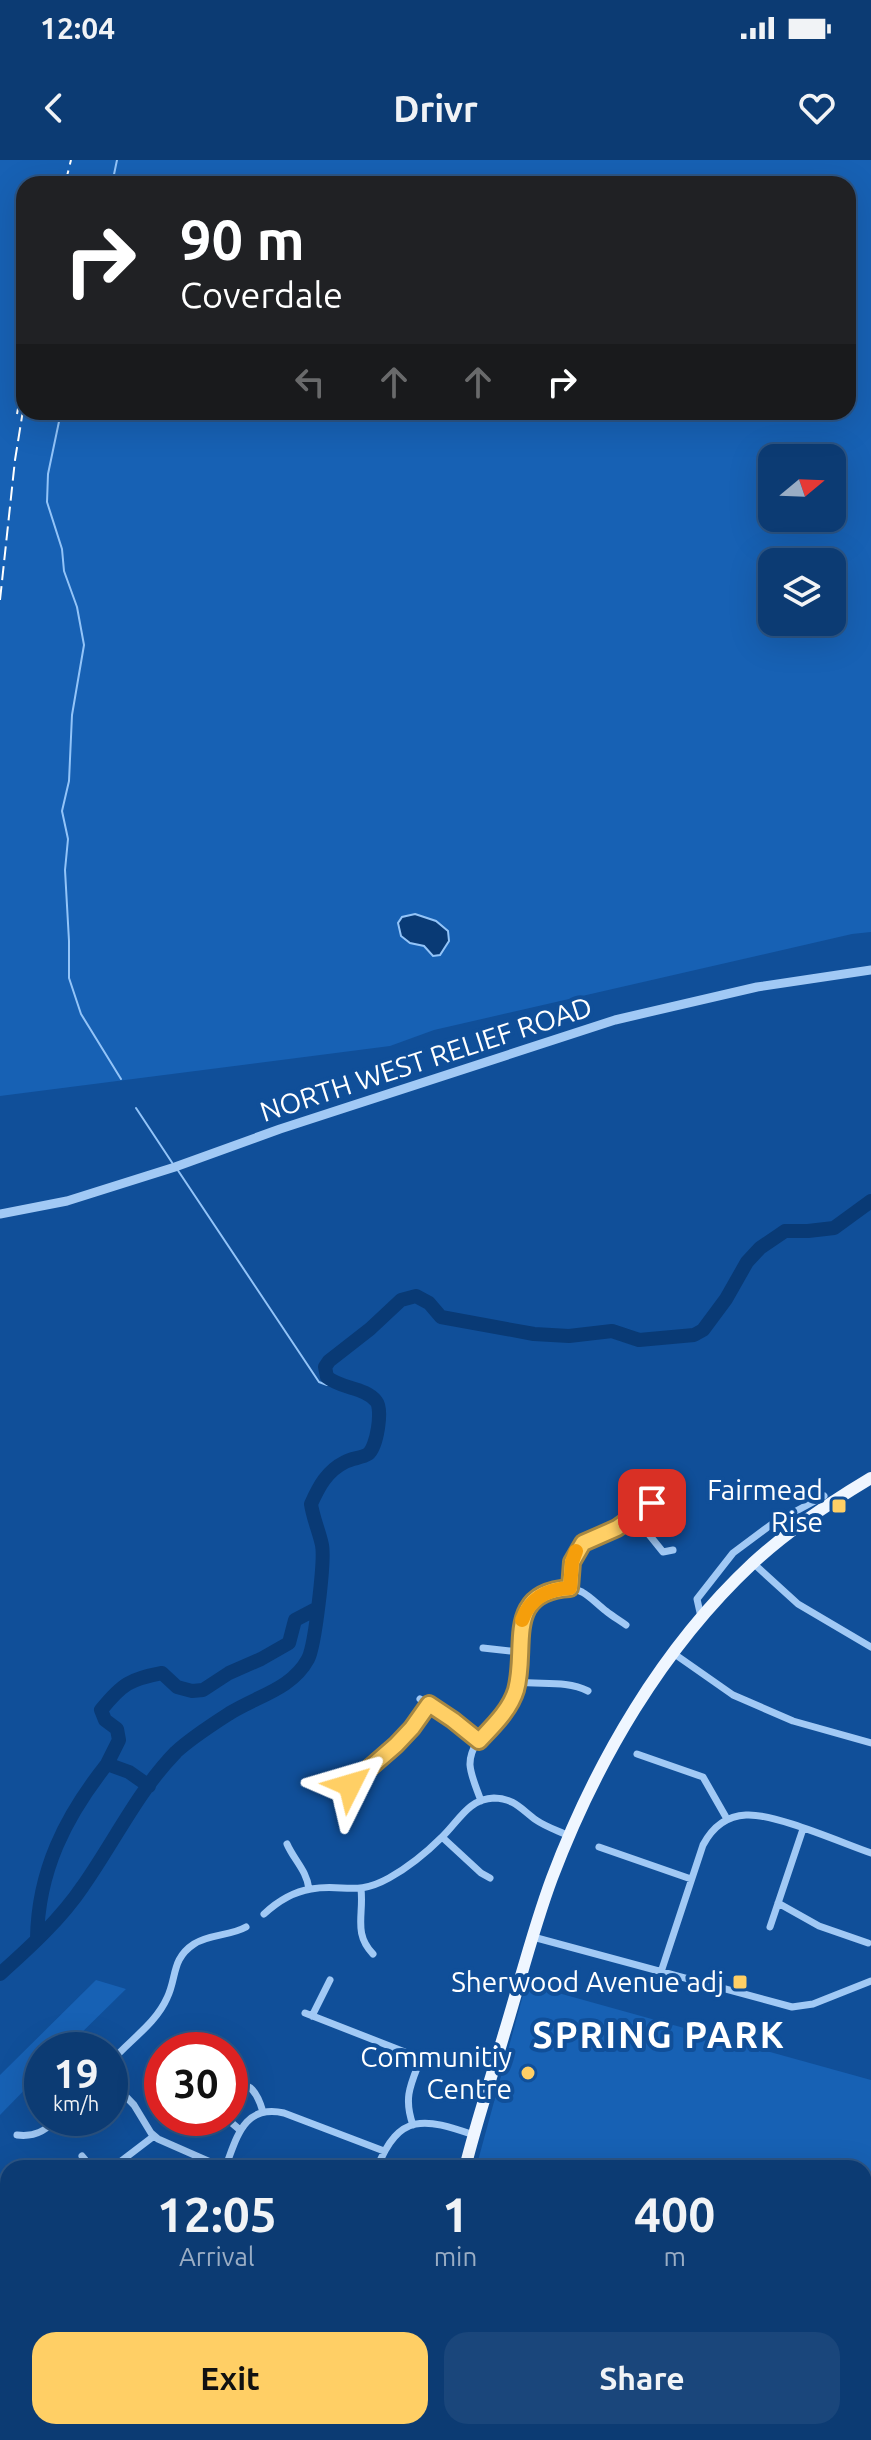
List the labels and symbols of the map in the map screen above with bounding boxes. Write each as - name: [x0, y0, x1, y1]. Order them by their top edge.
- north arrow: [758, 444, 846, 532]
- street label: NORTH WEST RELIEF ROAD: [256, 990, 596, 1127]
- pin: [618, 1469, 686, 1537]
- place label: Fairmead Rise: [707, 1474, 823, 1537]
- marker: Fairmead Rise: [830, 1497, 848, 1515]
- position arrow: [308, 1743, 392, 1827]
- place label: Sherwood Avenue adj: [451, 1966, 724, 1997]
- marker: Sherwood Avenue adj: [731, 1973, 749, 1991]
- district label: SPRING PARK: [532, 2014, 786, 2055]
- speed limit sign: 30: [144, 2032, 248, 2136]
- place label: Communitiy Centre: [360, 2041, 512, 2104]
- marker: Communitiy Centre: [519, 2064, 537, 2082]

